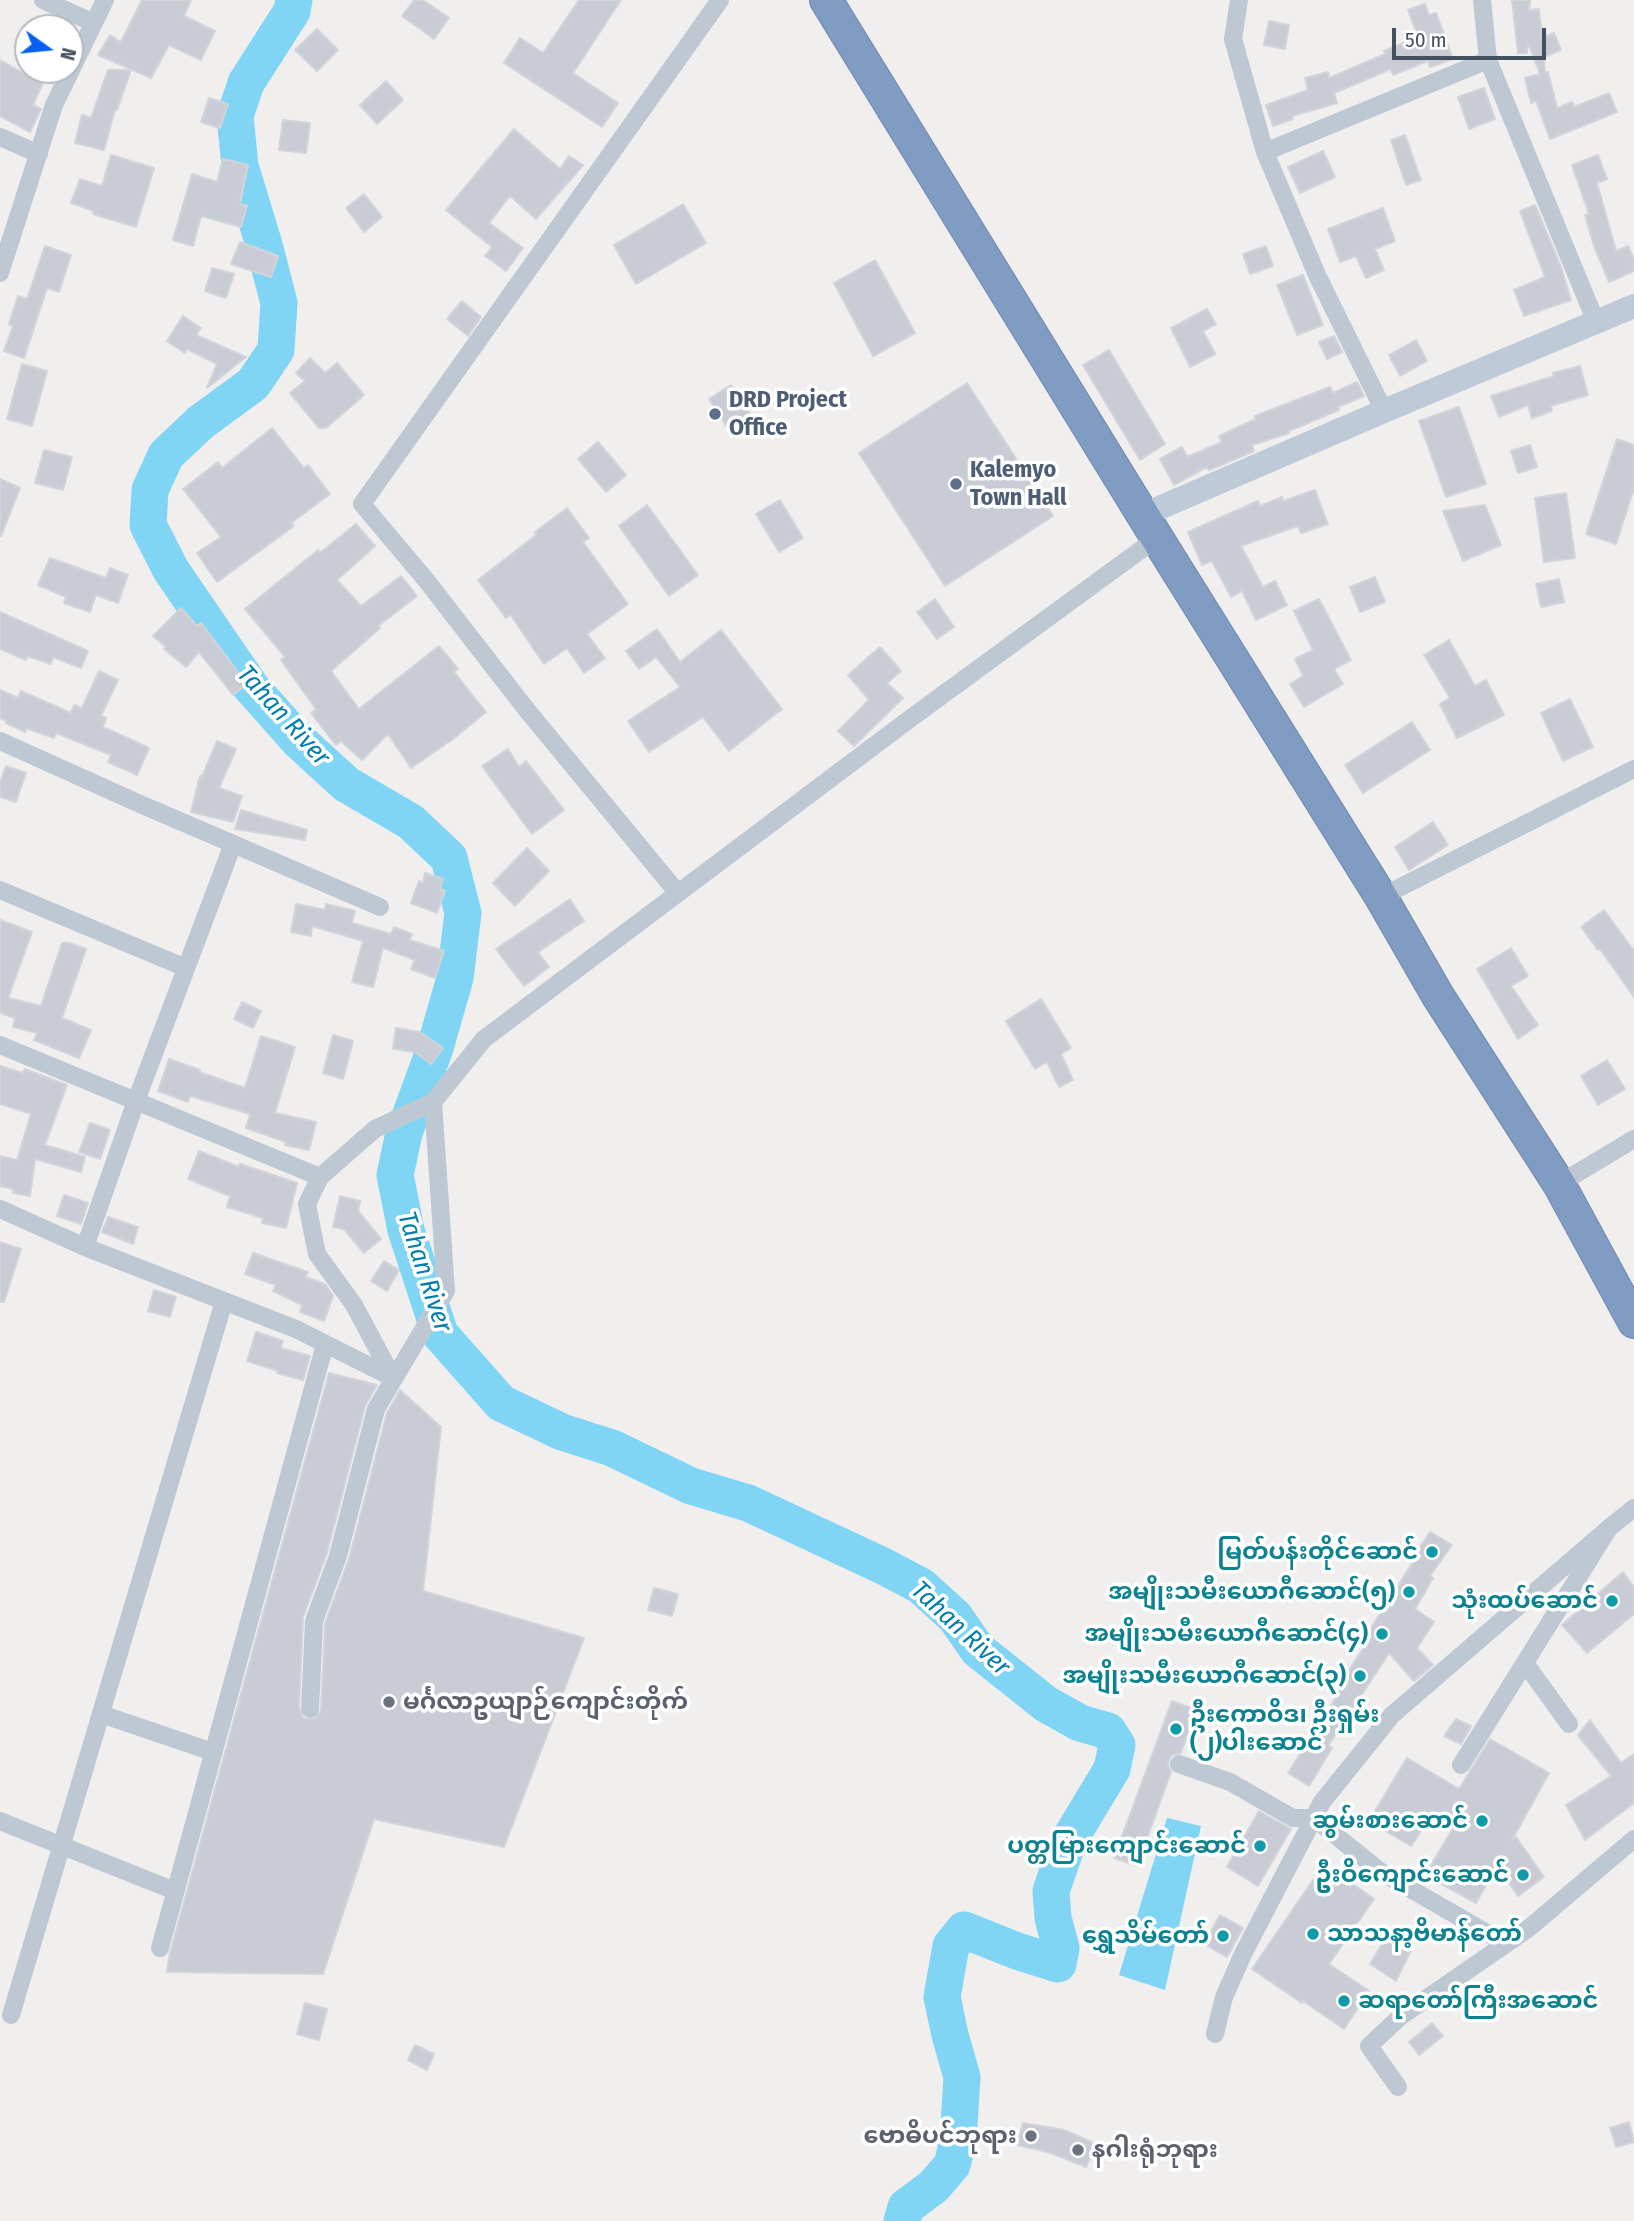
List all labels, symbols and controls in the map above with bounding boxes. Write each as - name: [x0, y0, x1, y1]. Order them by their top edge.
- north arrow: [14, 14, 84, 84]
- scale bar: [1396, 14, 1550, 58]
- text: 50 m: [1405, 27, 1447, 53]
- text: N: [55, 46, 80, 63]
- place label: DRD Project Office: [729, 386, 847, 442]
- marker: DRD Project Office: [707, 406, 723, 422]
- place label: Kalemyo Town Hall: [970, 456, 1067, 512]
- marker: Kalemyo Town Hall: [948, 476, 964, 492]
- water label: Tahan River: [230, 659, 336, 773]
- water label: Tahan River: [390, 1208, 458, 1336]
- place label: မြတ်ပန်းတိုင်ဆောင်: [1217, 1538, 1418, 1566]
- marker: မြတ်ပန်းတိုင်ဆောင်: [1424, 1544, 1440, 1560]
- water label: Tahan River: [904, 1575, 1016, 1683]
- place label: အမျိုးသမီးယောဂီဆောင်(၅): [1108, 1578, 1395, 1606]
- marker: အမျိုးသမီးယောဂီဆောင်(၅): [1401, 1584, 1417, 1600]
- place label: သုံးထပ်ဆောင်: [1451, 1587, 1598, 1615]
- marker: သုံးထပ်ဆောင်: [1604, 1593, 1620, 1609]
- place label: အမျိုးသမီးယောဂီဆောင်(၄): [1084, 1620, 1368, 1648]
- marker: အမျိုးသမီးယောဂီဆောင်(၄): [1374, 1626, 1390, 1642]
- place label: အမျိုးသမီးယောဂီဆောင်(၃): [1062, 1662, 1346, 1690]
- marker: အမျိုးသမီးယောဂီဆောင်(၃): [1352, 1668, 1368, 1684]
- place label: မင်္ဂလာဥယျာဉ်ကျောင်းတိုက်: [403, 1688, 688, 1716]
- marker: မင်္ဂလာဥယျာဉ်ကျောင်းတိုက်: [381, 1694, 397, 1710]
- place label: ဦးကောဝိဒ၊ ဦးရှမ်း (၂)ပါးဆောင်: [1190, 1701, 1380, 1757]
- marker: ဦးကောဝိဒ၊ ဦးရှမ်း (၂)ပါးဆောင်: [1168, 1721, 1184, 1737]
- place label: ဆွမ်းစားဆောင်: [1312, 1807, 1468, 1835]
- marker: ဆွမ်းစားဆောင်: [1474, 1813, 1490, 1829]
- place label: ပတ္တမြားကျောင်းဆောင်: [1007, 1832, 1246, 1860]
- marker: ပတ္တမြားကျောင်းဆောင်: [1252, 1838, 1268, 1854]
- place label: ဦးဝိကျောင်းဆောင်: [1316, 1861, 1509, 1889]
- marker: ဦးဝိကျောင်းဆောင်: [1515, 1867, 1531, 1883]
- place label: သာသနာ့ဗိမာန်တော်: [1327, 1920, 1522, 1948]
- place label: ရွှေသိမ်တော်: [1082, 1922, 1209, 1950]
- marker: သာသနာ့ဗိမာန်တော်: [1305, 1926, 1321, 1942]
- marker: ရွှေသိမ်တော်: [1215, 1928, 1231, 1944]
- place label: ဆရာတော်ကြီးအဆောင်: [1358, 1987, 1598, 2015]
- marker: ဆရာတော်ကြီးအဆောင်: [1336, 1993, 1352, 2009]
- place label: ဗောဓိပင်ဘုရား: [863, 2122, 1017, 2150]
- marker: ဗောဓိပင်ဘုရား: [1023, 2128, 1039, 2144]
- place label: နဂါးရုံဘုရား: [1092, 2136, 1218, 2164]
- marker: နဂါးရုံဘုရား: [1070, 2142, 1086, 2158]

